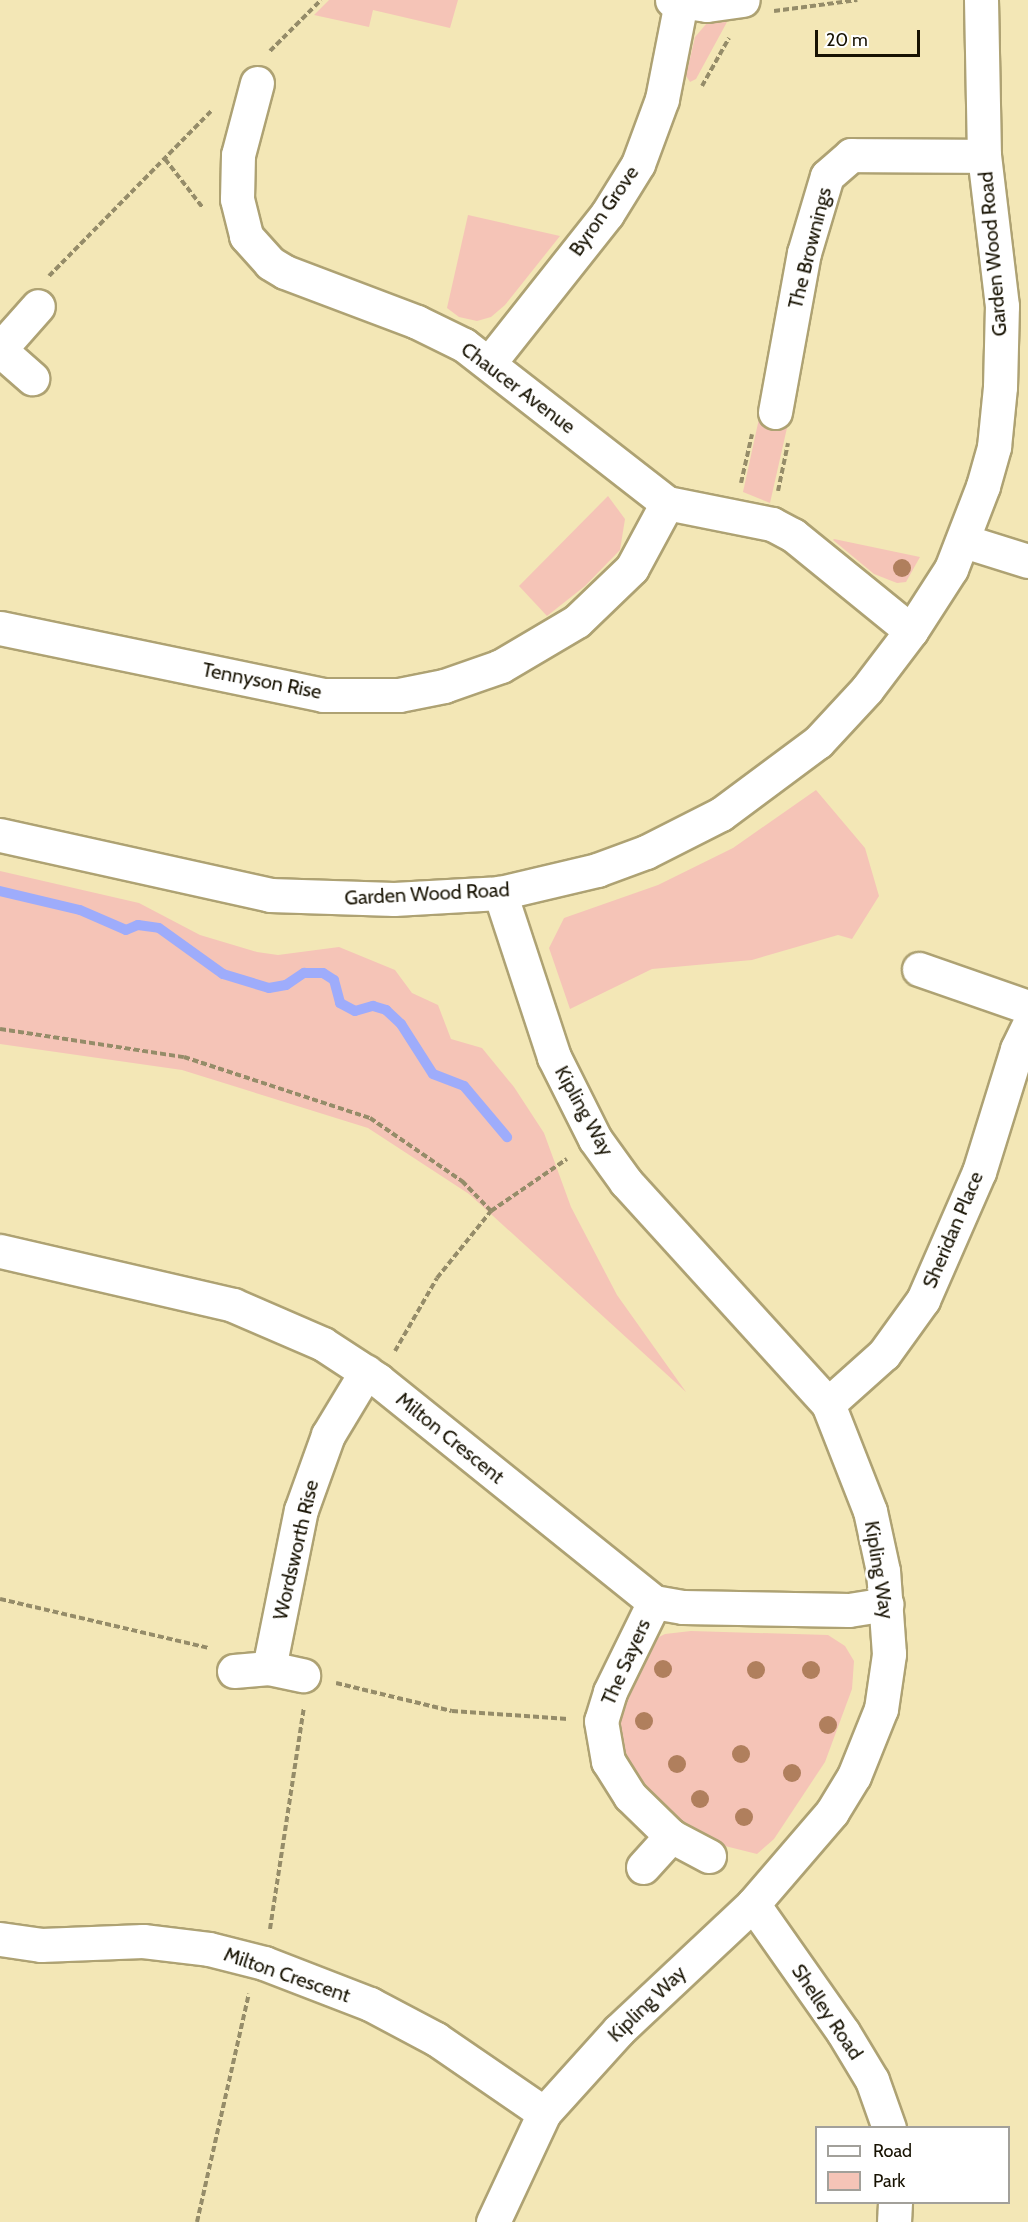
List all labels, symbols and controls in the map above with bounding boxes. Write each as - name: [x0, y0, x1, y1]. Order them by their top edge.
- scale bar: [818, 18, 923, 56]
- text: 20 m: [826, 29, 868, 51]
- street label: Byron Grove: [564, 161, 644, 261]
- street label: Garden Wood Road: [974, 171, 1012, 337]
- street label: The Brownings: [783, 185, 837, 311]
- street label: Chaucer Avenue: [456, 337, 580, 439]
- street label: Tennyson Rise: [200, 658, 324, 704]
- street label: Garden Wood Road: [344, 878, 510, 910]
- street label: Kipling Way: [549, 1062, 619, 1160]
- street label: Sheridan Place: [918, 1168, 988, 1292]
- street label: Milton Crescent: [391, 1387, 509, 1489]
- street label: Wordsworth Rise: [268, 1478, 324, 1622]
- street label: Kipling Way: [859, 1519, 899, 1621]
- street label: The Sayers: [596, 1615, 656, 1709]
- street label: Milton Crescent: [221, 1942, 353, 2008]
- street label: Shelley Road: [786, 1960, 868, 2064]
- street label: Kipling Way: [603, 1961, 691, 2047]
- legend: [815, 2126, 1010, 2204]
- text: Road: [873, 2140, 912, 2162]
- text: Park: [873, 2170, 905, 2192]

